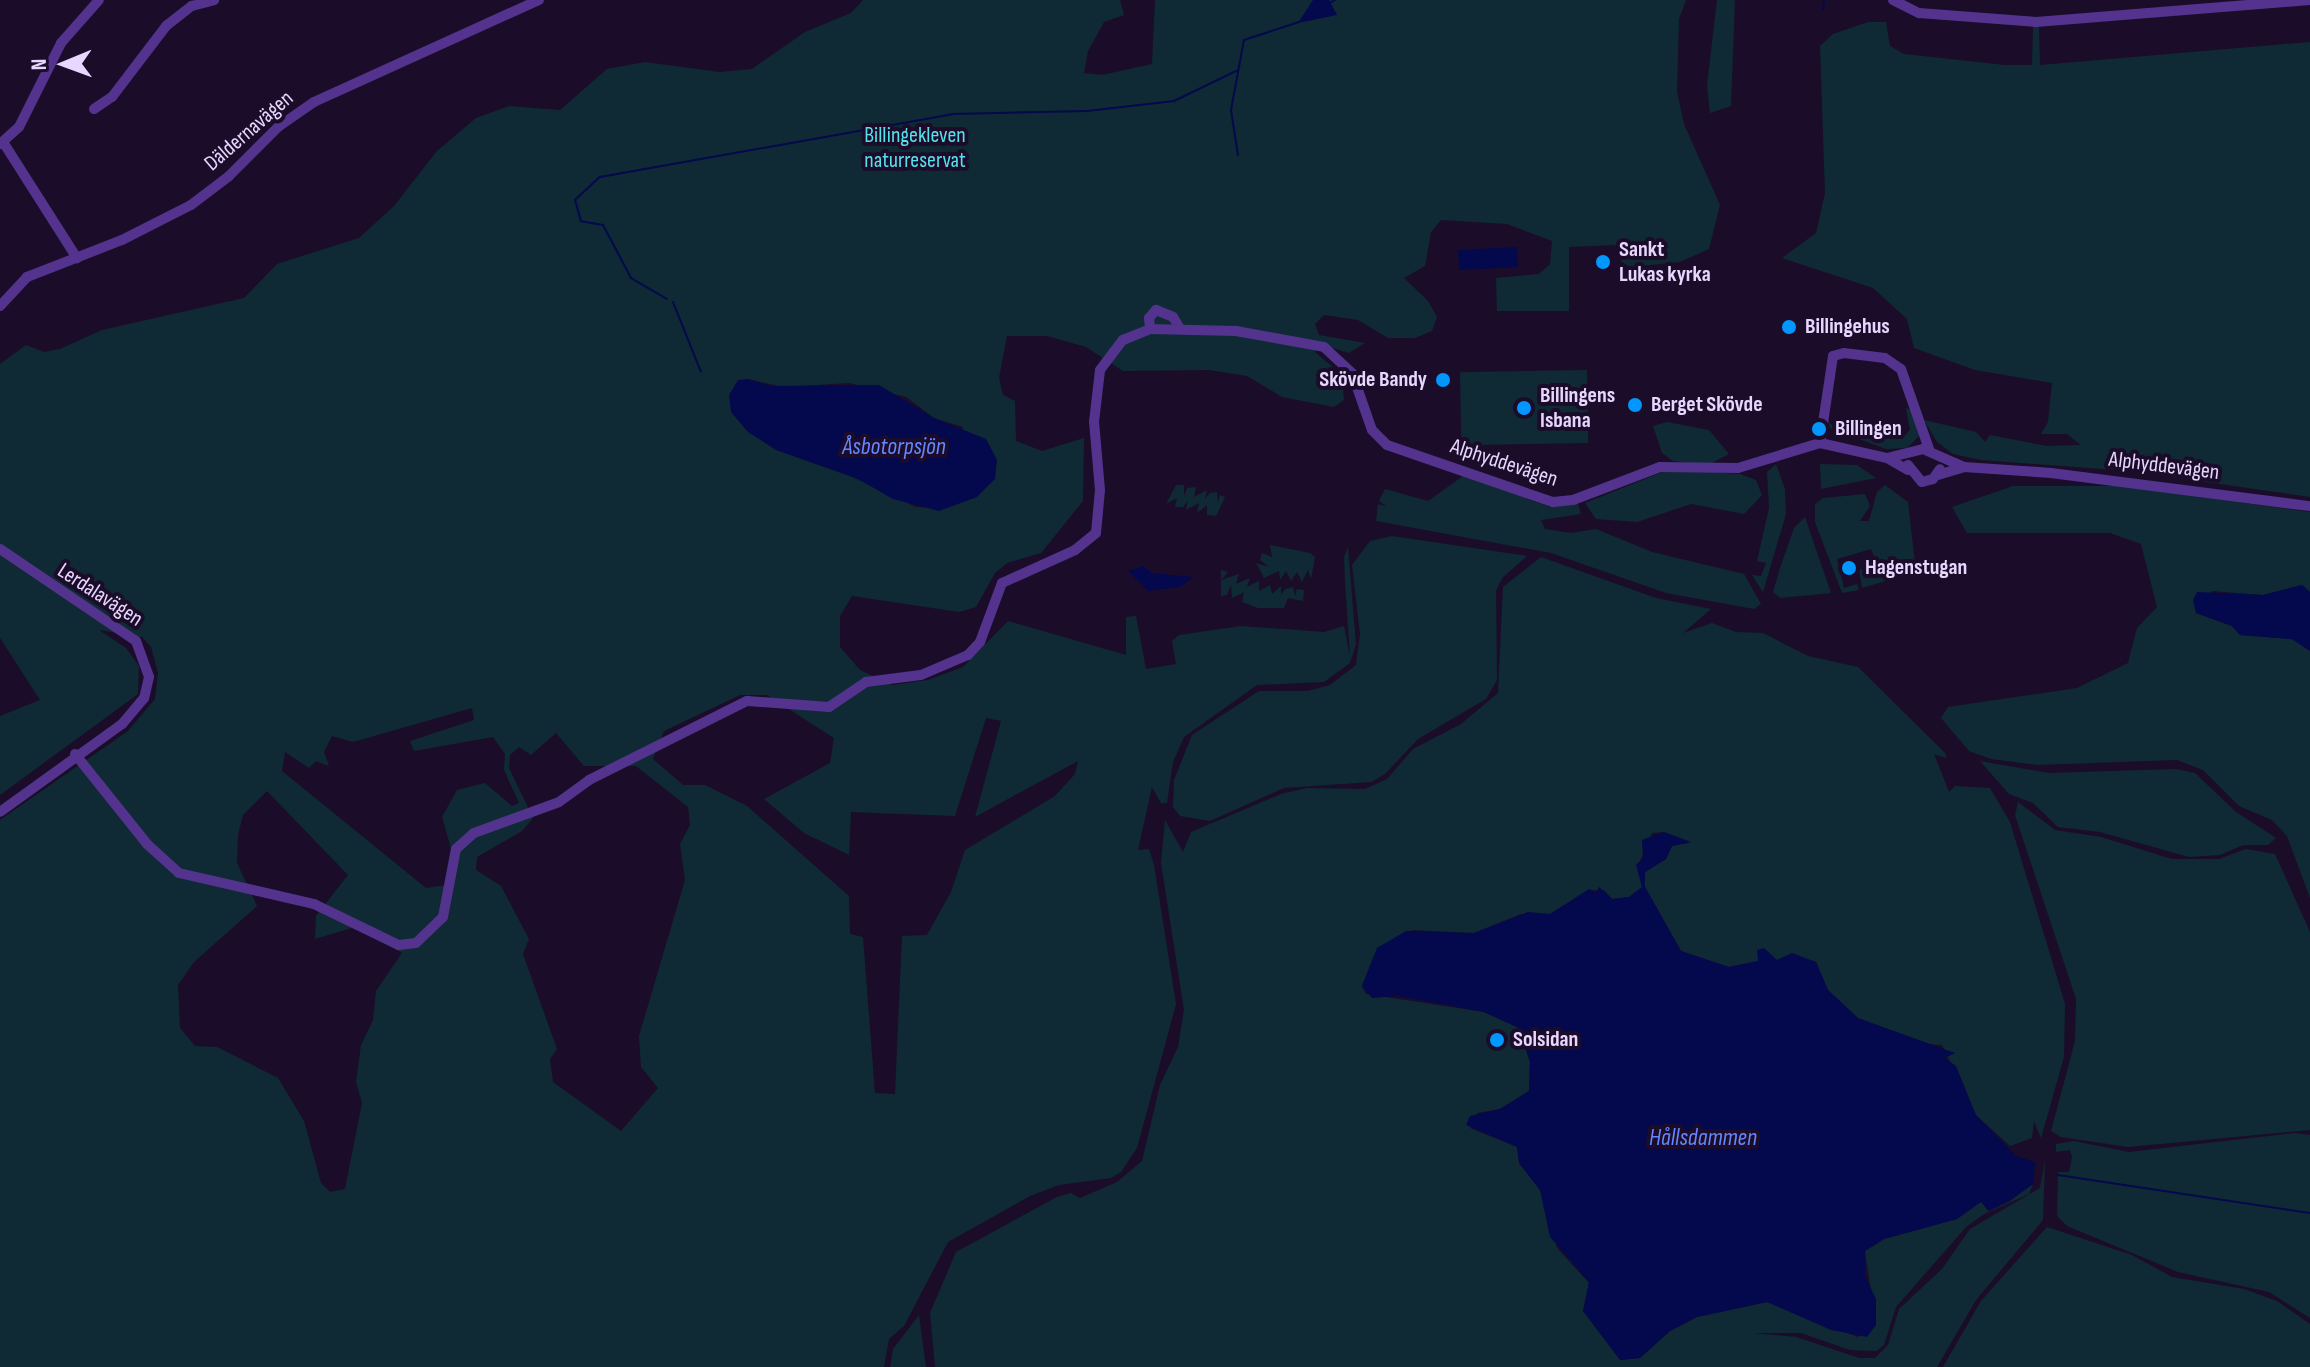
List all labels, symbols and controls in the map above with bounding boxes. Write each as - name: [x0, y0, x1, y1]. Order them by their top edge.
- north arrow: [24, 24, 104, 104]
- text: N: [26, 58, 53, 71]
- street label: Däldernavägen: [199, 85, 299, 177]
- park label: Billingekleven naturreservat: [864, 122, 966, 174]
- place label: Sankt Lukas kyrka: [1619, 236, 1711, 288]
- marker: Sankt Lukas kyrka: [1594, 253, 1612, 271]
- place label: Billingehus: [1805, 314, 1890, 340]
- marker: Billingehus: [1780, 318, 1798, 336]
- place label: Skövde Bandy: [1319, 367, 1427, 393]
- marker: Skövde Bandy: [1434, 371, 1452, 389]
- place label: Billingens Isbana: [1540, 382, 1615, 434]
- place label: Berget Skövde: [1651, 392, 1763, 418]
- marker: Berget Skövde: [1626, 396, 1644, 414]
- marker: Billingens Isbana: [1515, 399, 1533, 417]
- place label: Billingen: [1835, 416, 1902, 442]
- marker: Billingen: [1810, 420, 1828, 438]
- water label: Åsbotorpsjön: [842, 433, 946, 461]
- street label: Alphyddevägen: [1447, 433, 1561, 493]
- street label: Alphyddevägen: [2107, 446, 2221, 486]
- place label: Hagenstugan: [1865, 555, 1967, 581]
- street label: Lerdalavägen: [52, 558, 148, 632]
- marker: Hagenstugan: [1840, 559, 1858, 577]
- place label: Solsidan: [1513, 1027, 1578, 1053]
- marker: Solsidan: [1488, 1031, 1506, 1049]
- water label: Hållsdammen: [1649, 1124, 1757, 1152]

